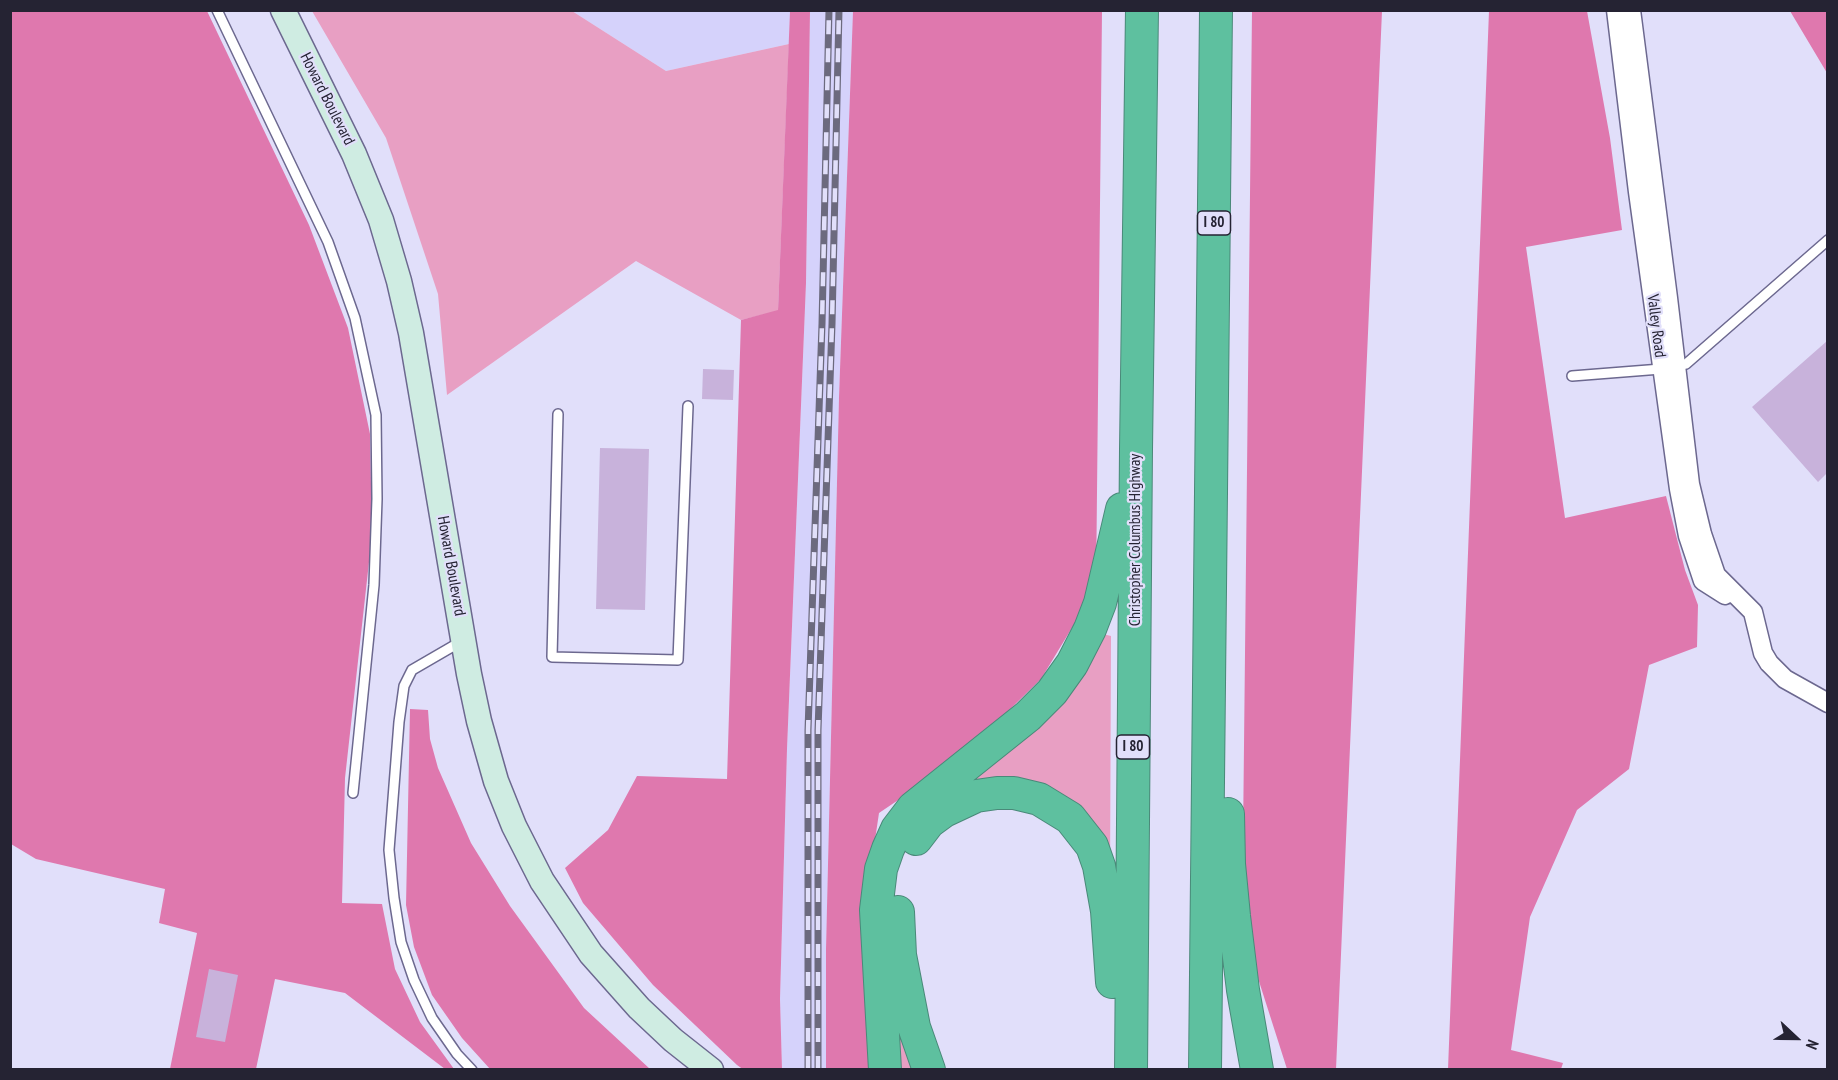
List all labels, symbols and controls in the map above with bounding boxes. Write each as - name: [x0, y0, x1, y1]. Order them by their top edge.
- street label: Howard Boulevard: [295, 50, 359, 148]
- road number: I 80: [1198, 211, 1230, 235]
- street label: Valley Road: [1643, 293, 1669, 359]
- street label: Christopher Columbus Highway: [1125, 454, 1145, 626]
- street label: Howard Boulevard: [433, 514, 469, 618]
- road number: I 80: [1116, 735, 1150, 759]
- north arrow: [1766, 1008, 1826, 1068]
- text: N: [1802, 1037, 1824, 1052]

